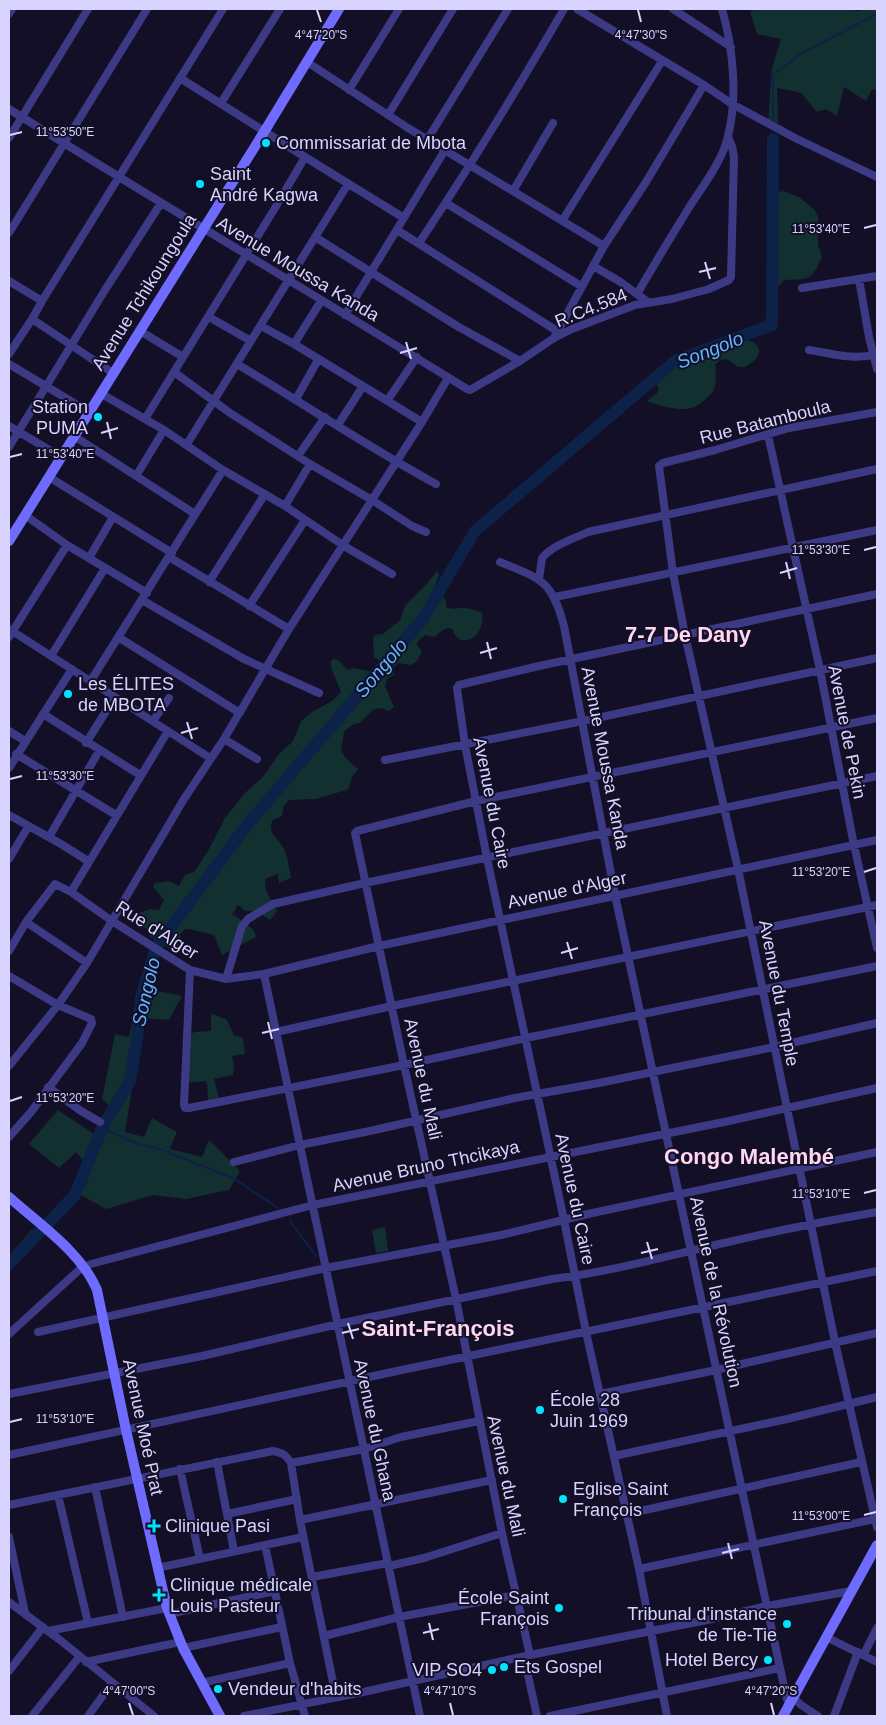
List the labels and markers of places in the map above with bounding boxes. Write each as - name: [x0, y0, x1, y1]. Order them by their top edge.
- place label: Commissariat de Mbota: [276, 133, 467, 153]
- marker: Commissariat de Mbota: [260, 137, 272, 149]
- place label: Saint André Kagwa: [210, 164, 319, 205]
- marker: Saint André Kagwa: [194, 178, 206, 190]
- place label: Station PUMA: [32, 397, 88, 438]
- marker: Station PUMA: [92, 411, 104, 423]
- place label: Les ÉLITES de MBOTA: [78, 674, 174, 715]
- marker: Les ÉLITES de MBOTA: [62, 688, 74, 700]
- place label: École 28 Juin 1969: [550, 1390, 628, 1431]
- marker: École 28 Juin 1969: [534, 1404, 546, 1416]
- place label: Eglise Saint François: [573, 1479, 668, 1520]
- marker: Eglise Saint François: [557, 1493, 569, 1505]
- place label: Clinique Pasi: [165, 1516, 270, 1536]
- marker: Clinique Pasi: [147, 1519, 161, 1533]
- place label: Clinique médicale Louis Pasteur: [170, 1575, 312, 1616]
- marker: Clinique médicale Louis Pasteur: [152, 1588, 166, 1602]
- place label: École Saint François: [458, 1588, 549, 1629]
- marker: École Saint François: [553, 1602, 565, 1614]
- place label: Tribunal d'instance de Tie-Tie: [627, 1604, 777, 1645]
- marker: Tribunal d'instance de Tie-Tie: [781, 1618, 793, 1630]
- place label: Hotel Bercy: [665, 1650, 758, 1670]
- marker: Hotel Bercy: [762, 1654, 774, 1666]
- place label: Ets Gospel: [514, 1657, 602, 1677]
- place label: VIP SO4: [412, 1660, 482, 1680]
- marker: Ets Gospel: [498, 1661, 510, 1673]
- marker: VIP SO4: [486, 1664, 498, 1676]
- place label: Vendeur d'habits: [228, 1679, 362, 1699]
- marker: Vendeur d'habits: [212, 1683, 224, 1695]

